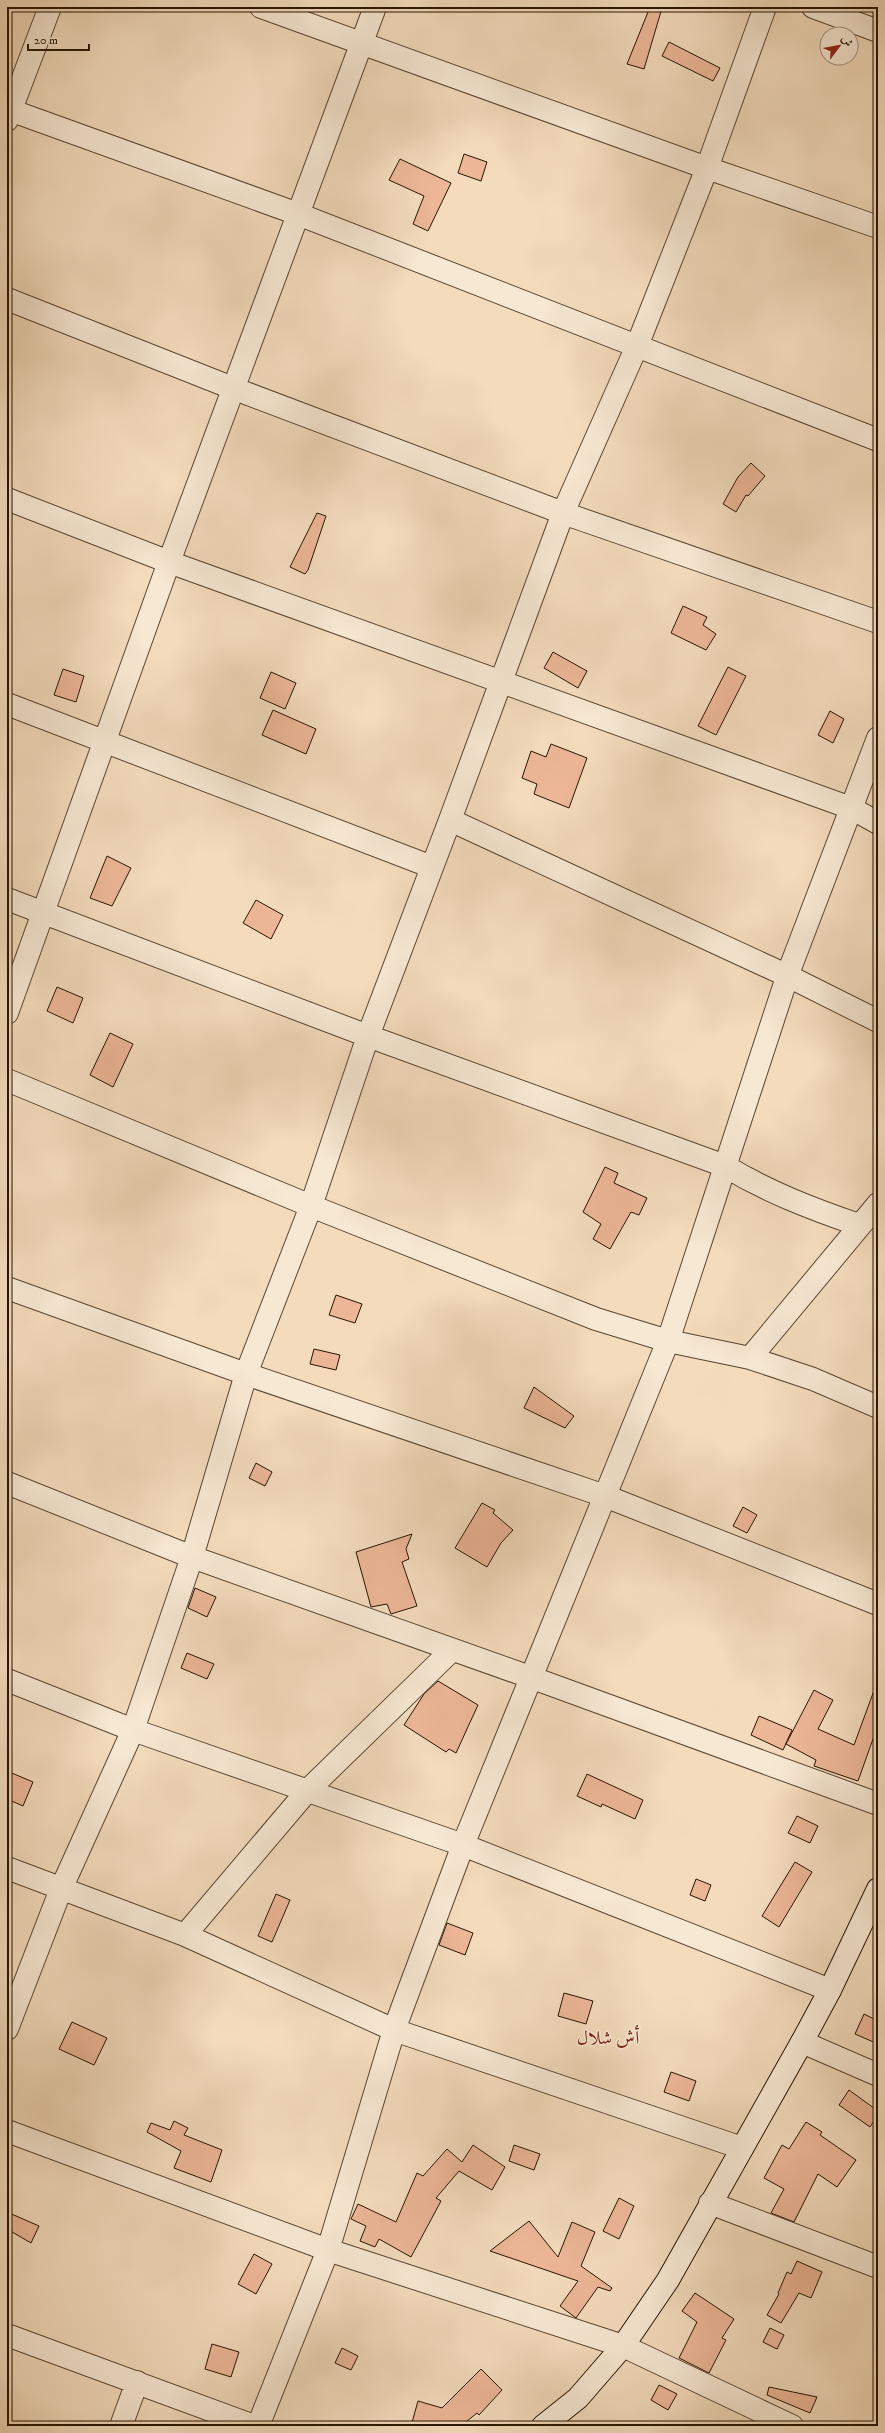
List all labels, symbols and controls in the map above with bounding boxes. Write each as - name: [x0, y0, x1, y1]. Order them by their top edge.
- scale bar: [28, 26, 89, 52]
- north arrow: [819, 26, 859, 66]
- text: 20 m: [34, 33, 58, 48]
- text: ش: [838, 33, 856, 50]
- district label: أش شلال: [577, 2025, 640, 2050]

